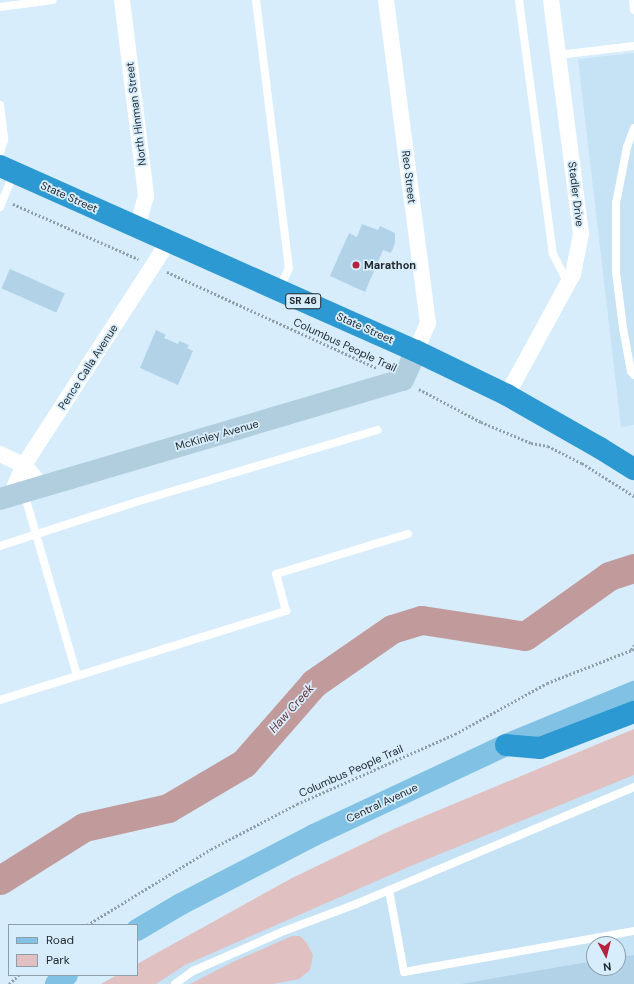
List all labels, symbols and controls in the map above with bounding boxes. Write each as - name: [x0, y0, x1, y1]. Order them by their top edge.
- street label: North Hinman Street: [123, 61, 149, 167]
- street label: Reo Street: [399, 150, 419, 204]
- street label: Stadler Drive: [565, 161, 587, 227]
- street label: State Street: [38, 179, 100, 215]
- place label: Marathon: [364, 258, 416, 272]
- marker: Marathon: [351, 260, 361, 270]
- road number: SR 46: [285, 293, 321, 309]
- street label: State Street: [334, 310, 396, 346]
- street label: Columbus People Trail: [291, 315, 399, 375]
- street label: Pence Calla Avenue: [55, 322, 121, 412]
- street label: McKinley Avenue: [174, 417, 260, 453]
- water label: Haw Creek: [267, 682, 317, 736]
- street label: Columbus People Trail: [297, 742, 405, 800]
- street label: Central Avenue: [344, 781, 420, 825]
- legend: [8, 924, 138, 976]
- text: Road: [46, 932, 74, 948]
- north arrow: [586, 936, 626, 976]
- text: Park: [46, 952, 70, 968]
- text: N: [603, 959, 612, 974]

